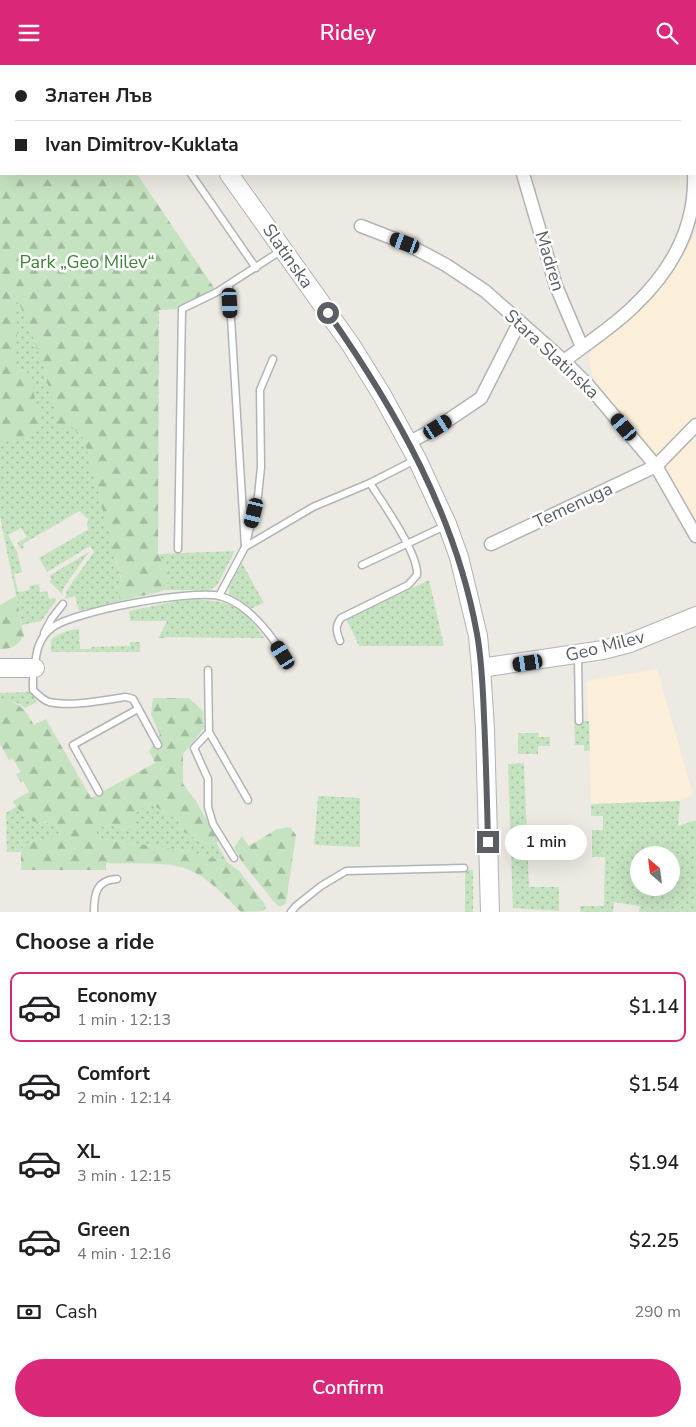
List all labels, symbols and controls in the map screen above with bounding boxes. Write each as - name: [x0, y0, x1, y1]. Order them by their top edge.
- text: Ridey: [320, 18, 376, 48]
- icon: menu: [15, 19, 43, 47]
- icon: search: [653, 19, 681, 47]
- text: Златен Лъв: [45, 83, 152, 109]
- text: Ivan Dimitrov-Kuklata: [45, 132, 239, 158]
- street label: Slatinska: [257, 219, 319, 293]
- street label: Madren: [530, 228, 570, 294]
- car: [388, 231, 421, 255]
- park label: Park „Geo Milev“: [20, 250, 155, 274]
- car: [221, 288, 238, 318]
- route start: [317, 302, 339, 324]
- street label: Stara Slatinska: [500, 304, 604, 404]
- car: [608, 411, 639, 443]
- car: [421, 413, 454, 441]
- street label: Temenuga: [530, 476, 616, 534]
- car: [243, 497, 264, 529]
- street label: Geo Milev: [563, 624, 648, 667]
- car: [268, 638, 297, 672]
- car: [512, 653, 543, 673]
- callout: 1 min: [506, 825, 588, 859]
- route end: [477, 831, 499, 853]
- text: 1 min: [526, 831, 566, 853]
- north arrow: [630, 846, 680, 896]
- map controls: [630, 846, 680, 896]
- text: Choose a ride: [15, 927, 154, 957]
- text: Economy: [77, 983, 157, 1009]
- icon: car: [17, 985, 62, 1030]
- text: $1.14: [629, 994, 679, 1020]
- text: 1 min · 12:13: [77, 1009, 171, 1031]
- text: Comfort: [77, 1061, 150, 1087]
- icon: car: [17, 1063, 62, 1108]
- text: $1.54: [629, 1072, 679, 1098]
- text: 2 min · 12:14: [77, 1087, 171, 1109]
- text: XL: [77, 1139, 100, 1165]
- icon: car: [17, 1141, 62, 1186]
- text: $1.94: [629, 1150, 679, 1176]
- text: 3 min · 12:15: [77, 1165, 171, 1187]
- text: Green: [77, 1217, 130, 1243]
- icon: car: [17, 1219, 62, 1264]
- text: $2.25: [629, 1228, 679, 1254]
- text: 4 min · 12:16: [77, 1243, 171, 1265]
- icon: cash: [15, 1298, 43, 1326]
- text: Cash: [55, 1299, 97, 1325]
- text: 290 m: [634, 1301, 681, 1323]
- button: Confirm: [15, 1359, 681, 1417]

